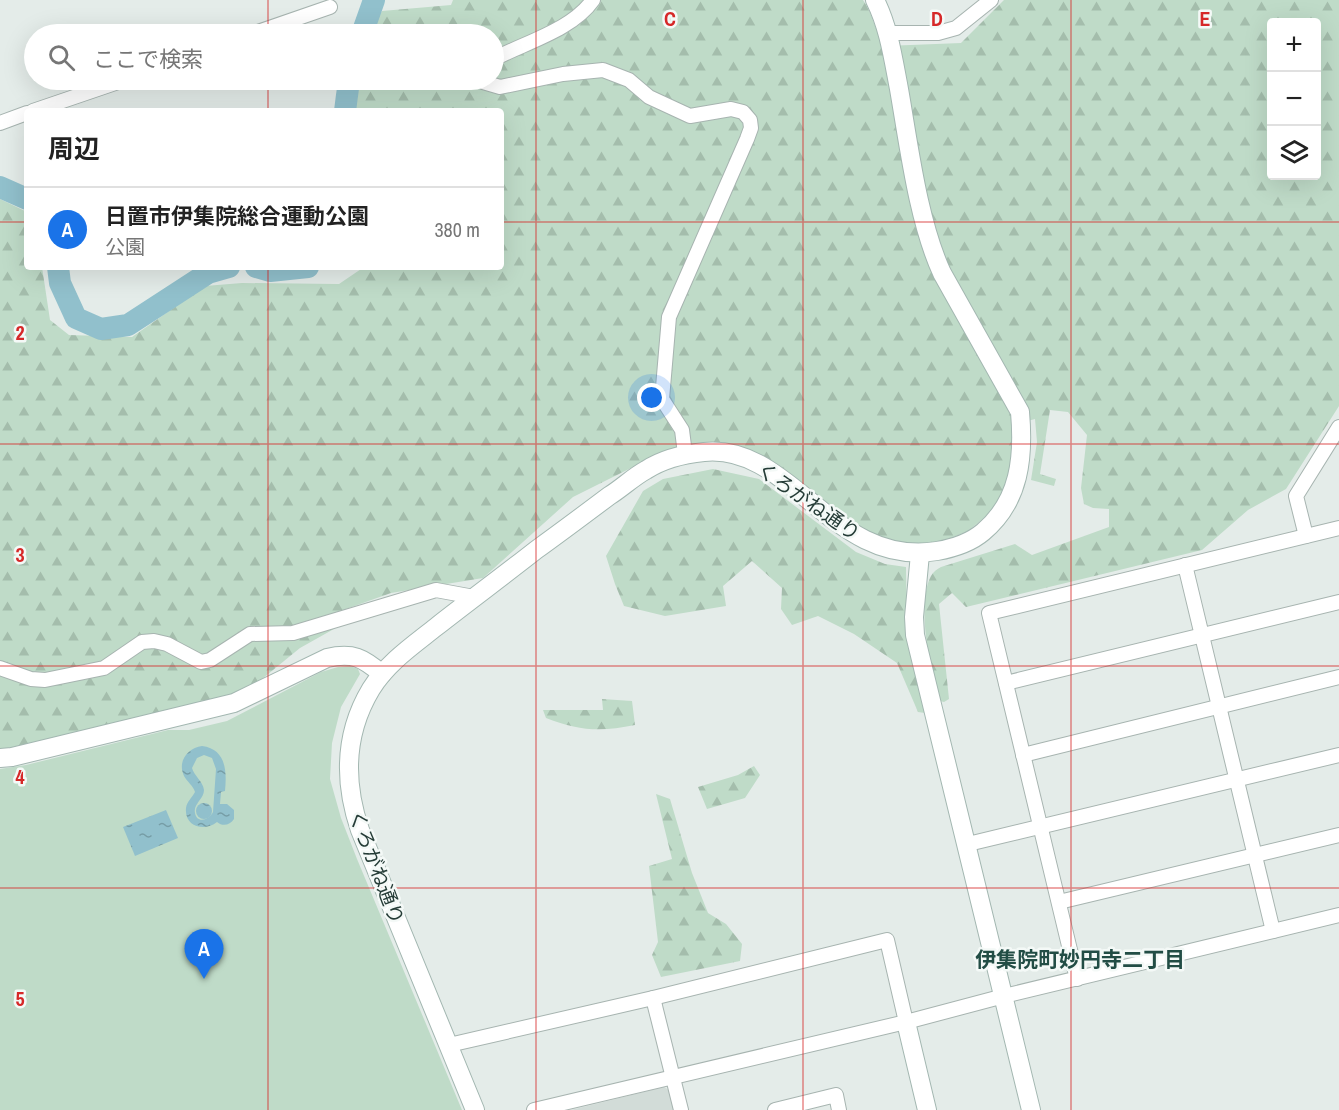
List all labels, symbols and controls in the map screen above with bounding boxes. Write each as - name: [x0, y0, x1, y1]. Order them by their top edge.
- text: C: [664, 5, 676, 32]
- text: D: [931, 5, 943, 32]
- text: E: [1200, 5, 1211, 32]
- map controls: [1267, 18, 1321, 180]
- button: +: [1267, 18, 1321, 72]
- search box: [24, 24, 504, 90]
- icon: search: [45, 41, 78, 74]
- text: ここで検索: [93, 44, 203, 74]
- button: −: [1267, 72, 1321, 126]
- button: layers: [1267, 126, 1321, 180]
- text: 周辺: [48, 131, 100, 166]
- text: 日置市伊集院総合運動公園: [105, 201, 369, 231]
- text: A: [62, 216, 73, 243]
- text: 380 m: [434, 216, 480, 243]
- text: 公園: [105, 233, 145, 260]
- text: 2: [15, 319, 25, 346]
- your location: [637, 383, 666, 412]
- street label: くろがね通り: [752, 456, 866, 546]
- text: 3: [15, 541, 25, 568]
- text: 4: [15, 763, 25, 790]
- street label: くろがね通り: [343, 806, 411, 928]
- pin: A: [184, 930, 224, 979]
- district label: 伊集院町妙円寺二丁目: [975, 945, 1185, 974]
- text: 5: [15, 985, 25, 1012]

